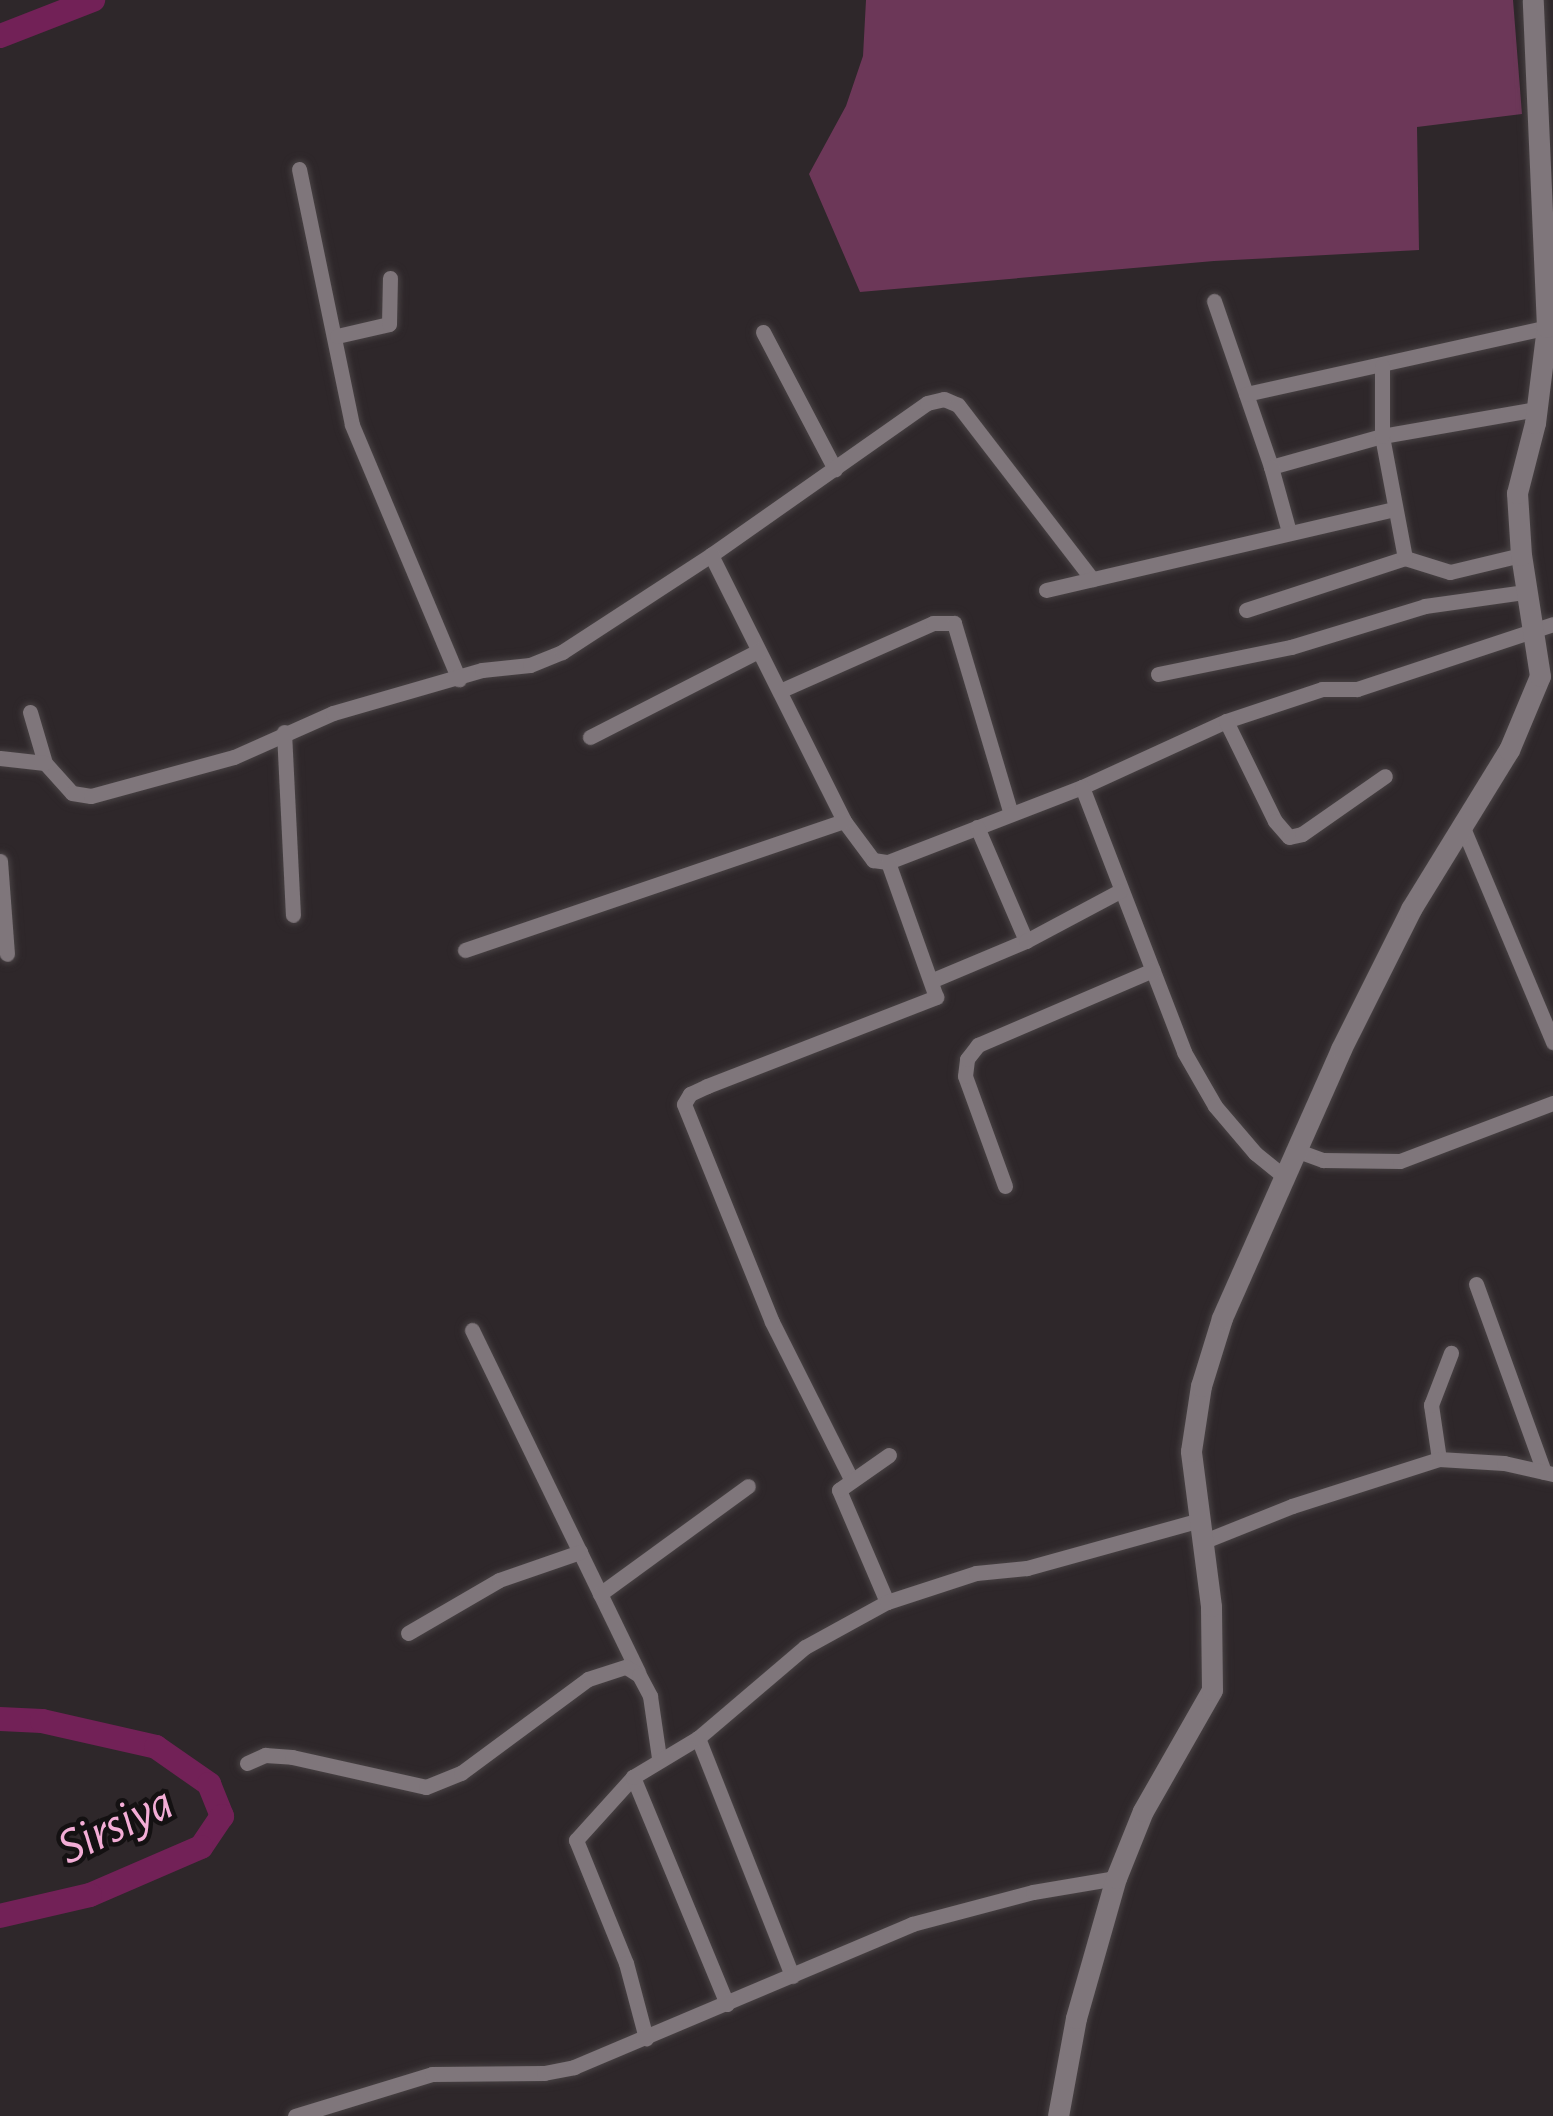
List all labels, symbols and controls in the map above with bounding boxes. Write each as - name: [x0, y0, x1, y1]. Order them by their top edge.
- water label: Sirsiya: [48, 1773, 184, 1879]

